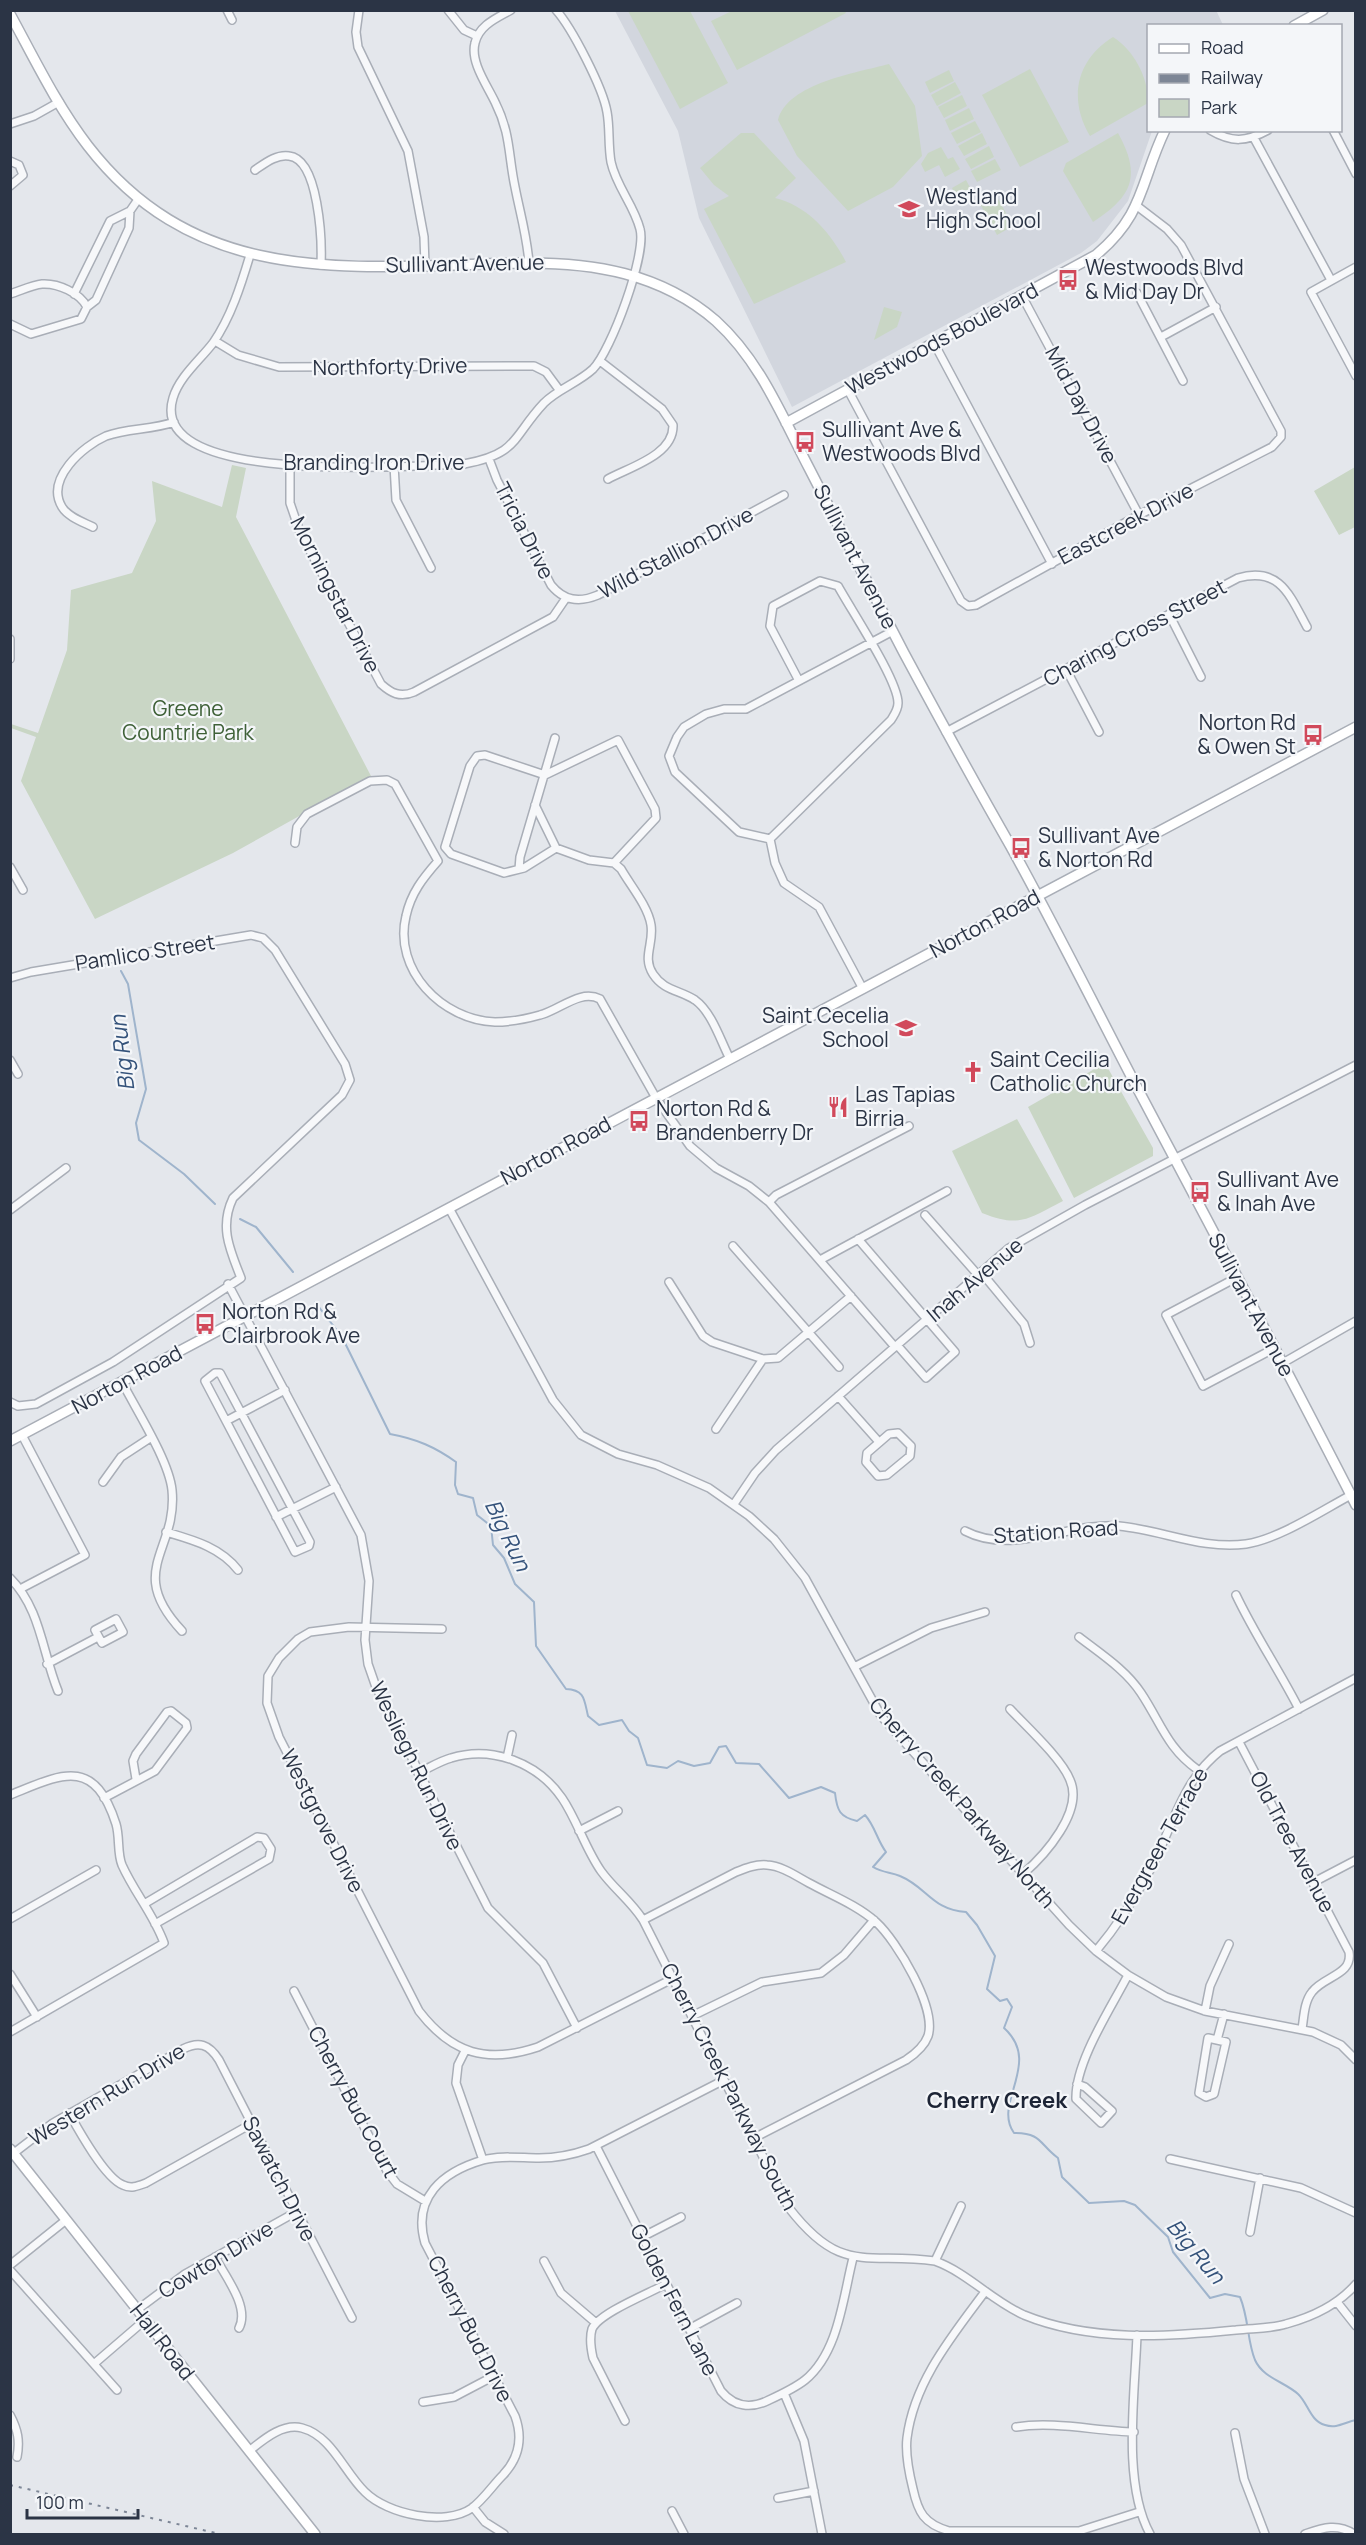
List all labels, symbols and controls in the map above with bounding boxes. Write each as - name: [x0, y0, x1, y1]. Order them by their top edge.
- legend: [1147, 24, 1342, 132]
- text: Road: [1201, 35, 1244, 59]
- text: Railway: [1201, 65, 1263, 89]
- text: Park: [1201, 95, 1238, 119]
- place label: Westland High School: [926, 182, 1041, 234]
- school or university icon: Westland High School: [897, 197, 921, 221]
- street label: Sullivant Avenue: [385, 248, 545, 278]
- place label: Westwoods Blvd & Mid Day Dr: [1085, 253, 1244, 305]
- bus stop icon: Westwoods Blvd & Mid Day Dr: [1056, 268, 1080, 292]
- street label: Westwoods Boulevard: [840, 275, 1043, 401]
- street label: Mid Day Drive: [1039, 341, 1124, 468]
- street label: Northforty Drive: [312, 351, 468, 381]
- place label: Sullivant Ave & Westwoods Blvd: [822, 415, 981, 467]
- bus stop icon: Sullivant Ave & Westwoods Blvd: [793, 430, 817, 454]
- street label: Branding Iron Drive: [283, 448, 465, 476]
- street label: Eastcreek Drive: [1053, 476, 1198, 571]
- street label: Tricia Drive: [489, 477, 561, 584]
- street label: Sullivant Avenue: [807, 479, 904, 634]
- street label: Wild Stallion Drive: [593, 499, 758, 605]
- street label: Morningstar Drive: [284, 512, 387, 677]
- street label: Charing Cross Street: [1038, 572, 1231, 692]
- park label: Greene Countrie Park: [122, 694, 254, 746]
- place label: Norton Rd & Owen St: [1197, 708, 1296, 760]
- bus stop icon: Norton Rd & Owen St: [1301, 723, 1325, 747]
- place label: Sullivant Ave & Norton Rd: [1038, 821, 1160, 873]
- bus stop icon: Sullivant Ave & Norton Rd: [1009, 836, 1033, 860]
- street label: Norton Road: [924, 882, 1045, 964]
- street label: Pamlico Street: [73, 927, 217, 977]
- place label: Saint Cecelia School: [762, 1001, 889, 1053]
- water label: Big Run: [102, 1013, 142, 1093]
- school or university icon: Saint Cecelia School: [894, 1016, 918, 1040]
- place label: Saint Cecilia Catholic Church: [990, 1045, 1147, 1097]
- church icon: Saint Cecilia Catholic Church: [961, 1060, 985, 1084]
- place label: Las Tapias Birria: [855, 1080, 955, 1132]
- place label: Norton Rd & Brandenberry Dr: [656, 1094, 814, 1146]
- restaurant icon: Las Tapias Birria: [826, 1095, 850, 1119]
- street label: Norton Road: [495, 1109, 616, 1191]
- bus stop icon: Norton Rd & Brandenberry Dr: [627, 1109, 651, 1133]
- place label: Sullivant Ave & Inah Ave: [1217, 1165, 1339, 1217]
- bus stop icon: Sullivant Ave & Inah Ave: [1188, 1180, 1212, 1204]
- street label: Sullivant Avenue: [1202, 1228, 1302, 1381]
- street label: Inah Avenue: [920, 1231, 1028, 1328]
- place label: Norton Rd & Clairbrook Ave: [222, 1297, 360, 1349]
- bus stop icon: Norton Rd & Clairbrook Ave: [193, 1312, 217, 1336]
- street label: Norton Road: [66, 1338, 187, 1420]
- water label: Big Run: [478, 1494, 539, 1577]
- street label: Station Road: [993, 1513, 1119, 1549]
- street label: Wesliegh Run Drive: [364, 1677, 470, 1855]
- street label: Cherry Creek Parkway North: [863, 1691, 1062, 1914]
- street label: Westgrove Drive: [275, 1744, 371, 1897]
- street label: Evergreen Terrace: [1104, 1762, 1214, 1929]
- street label: Old Tree Avenue: [1244, 1766, 1342, 1917]
- street label: Cherry Creek Parkway South: [655, 1958, 805, 2215]
- street label: Cherry Bud Court: [302, 2021, 406, 2182]
- street label: Western Run Drive: [23, 2036, 190, 2152]
- district label: Cherry Creek: [927, 2085, 1068, 2115]
- street label: Sawatch Drive: [236, 2111, 323, 2246]
- water label: Big Run: [1160, 2212, 1233, 2290]
- street label: Cowton Drive: [153, 2214, 278, 2304]
- street label: Golden Fern Lane: [624, 2219, 725, 2380]
- street label: Cherry Bud Drive: [422, 2250, 520, 2407]
- street label: Hall Road: [124, 2297, 201, 2385]
- scale bar: [27, 2482, 138, 2520]
- text: 100 m: [36, 2490, 84, 2514]

